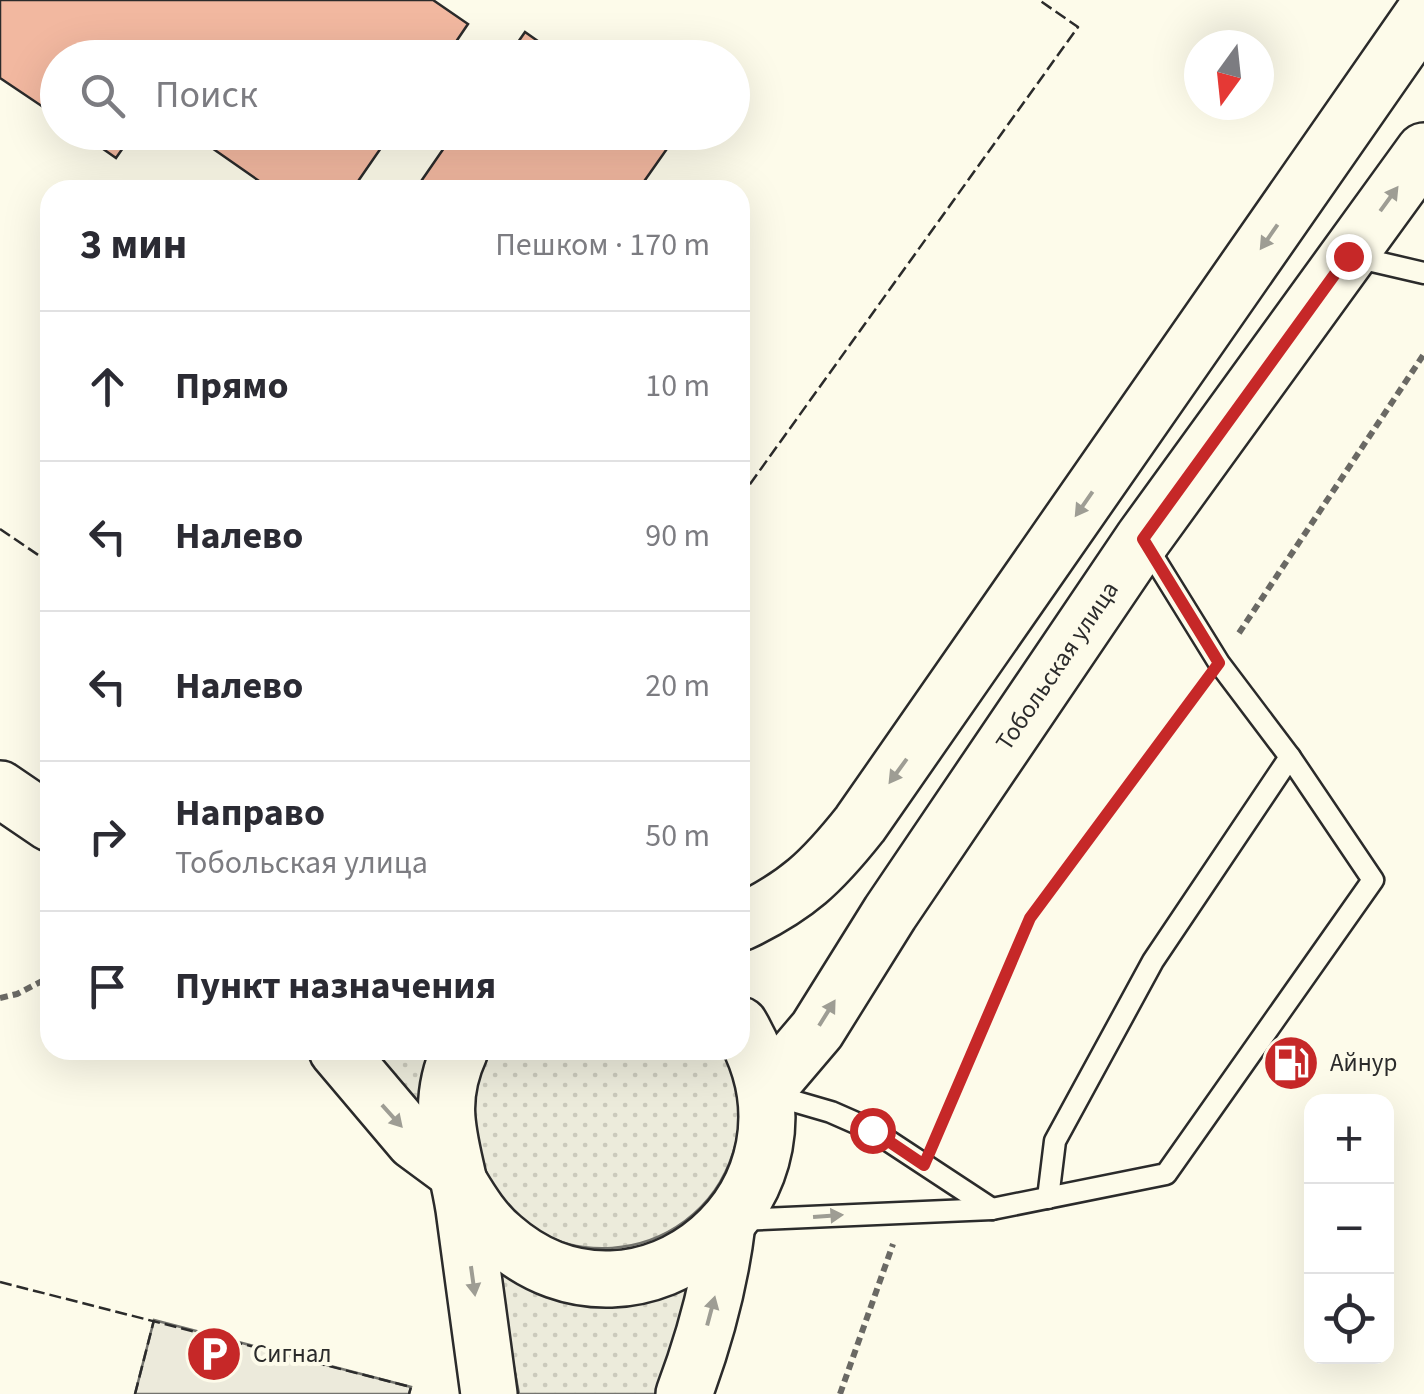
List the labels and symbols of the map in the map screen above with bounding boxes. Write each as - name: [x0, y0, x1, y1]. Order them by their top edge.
- north arrow: [1184, 30, 1274, 120]
- one-way arrow: [1379, 186, 1398, 212]
- one-way arrow: [1260, 224, 1279, 251]
- route end: [1326, 234, 1372, 280]
- one-way arrow: [1075, 491, 1093, 518]
- street label: Тобольская улица: [987, 574, 1127, 758]
- one-way arrow: [889, 758, 908, 784]
- one-way arrow: [817, 1000, 836, 1027]
- fuel station icon: Айнур: [1261, 1033, 1321, 1093]
- place label: Айнур: [1330, 1045, 1397, 1081]
- one-way arrow: [381, 1103, 403, 1128]
- route start: [850, 1108, 896, 1154]
- one-way arrow: [812, 1208, 844, 1224]
- one-way arrow: [466, 1265, 482, 1297]
- one-way arrow: [704, 1295, 720, 1326]
- parking icon: Сигнал: [184, 1324, 244, 1384]
- place label: Сигнал: [253, 1336, 332, 1372]

